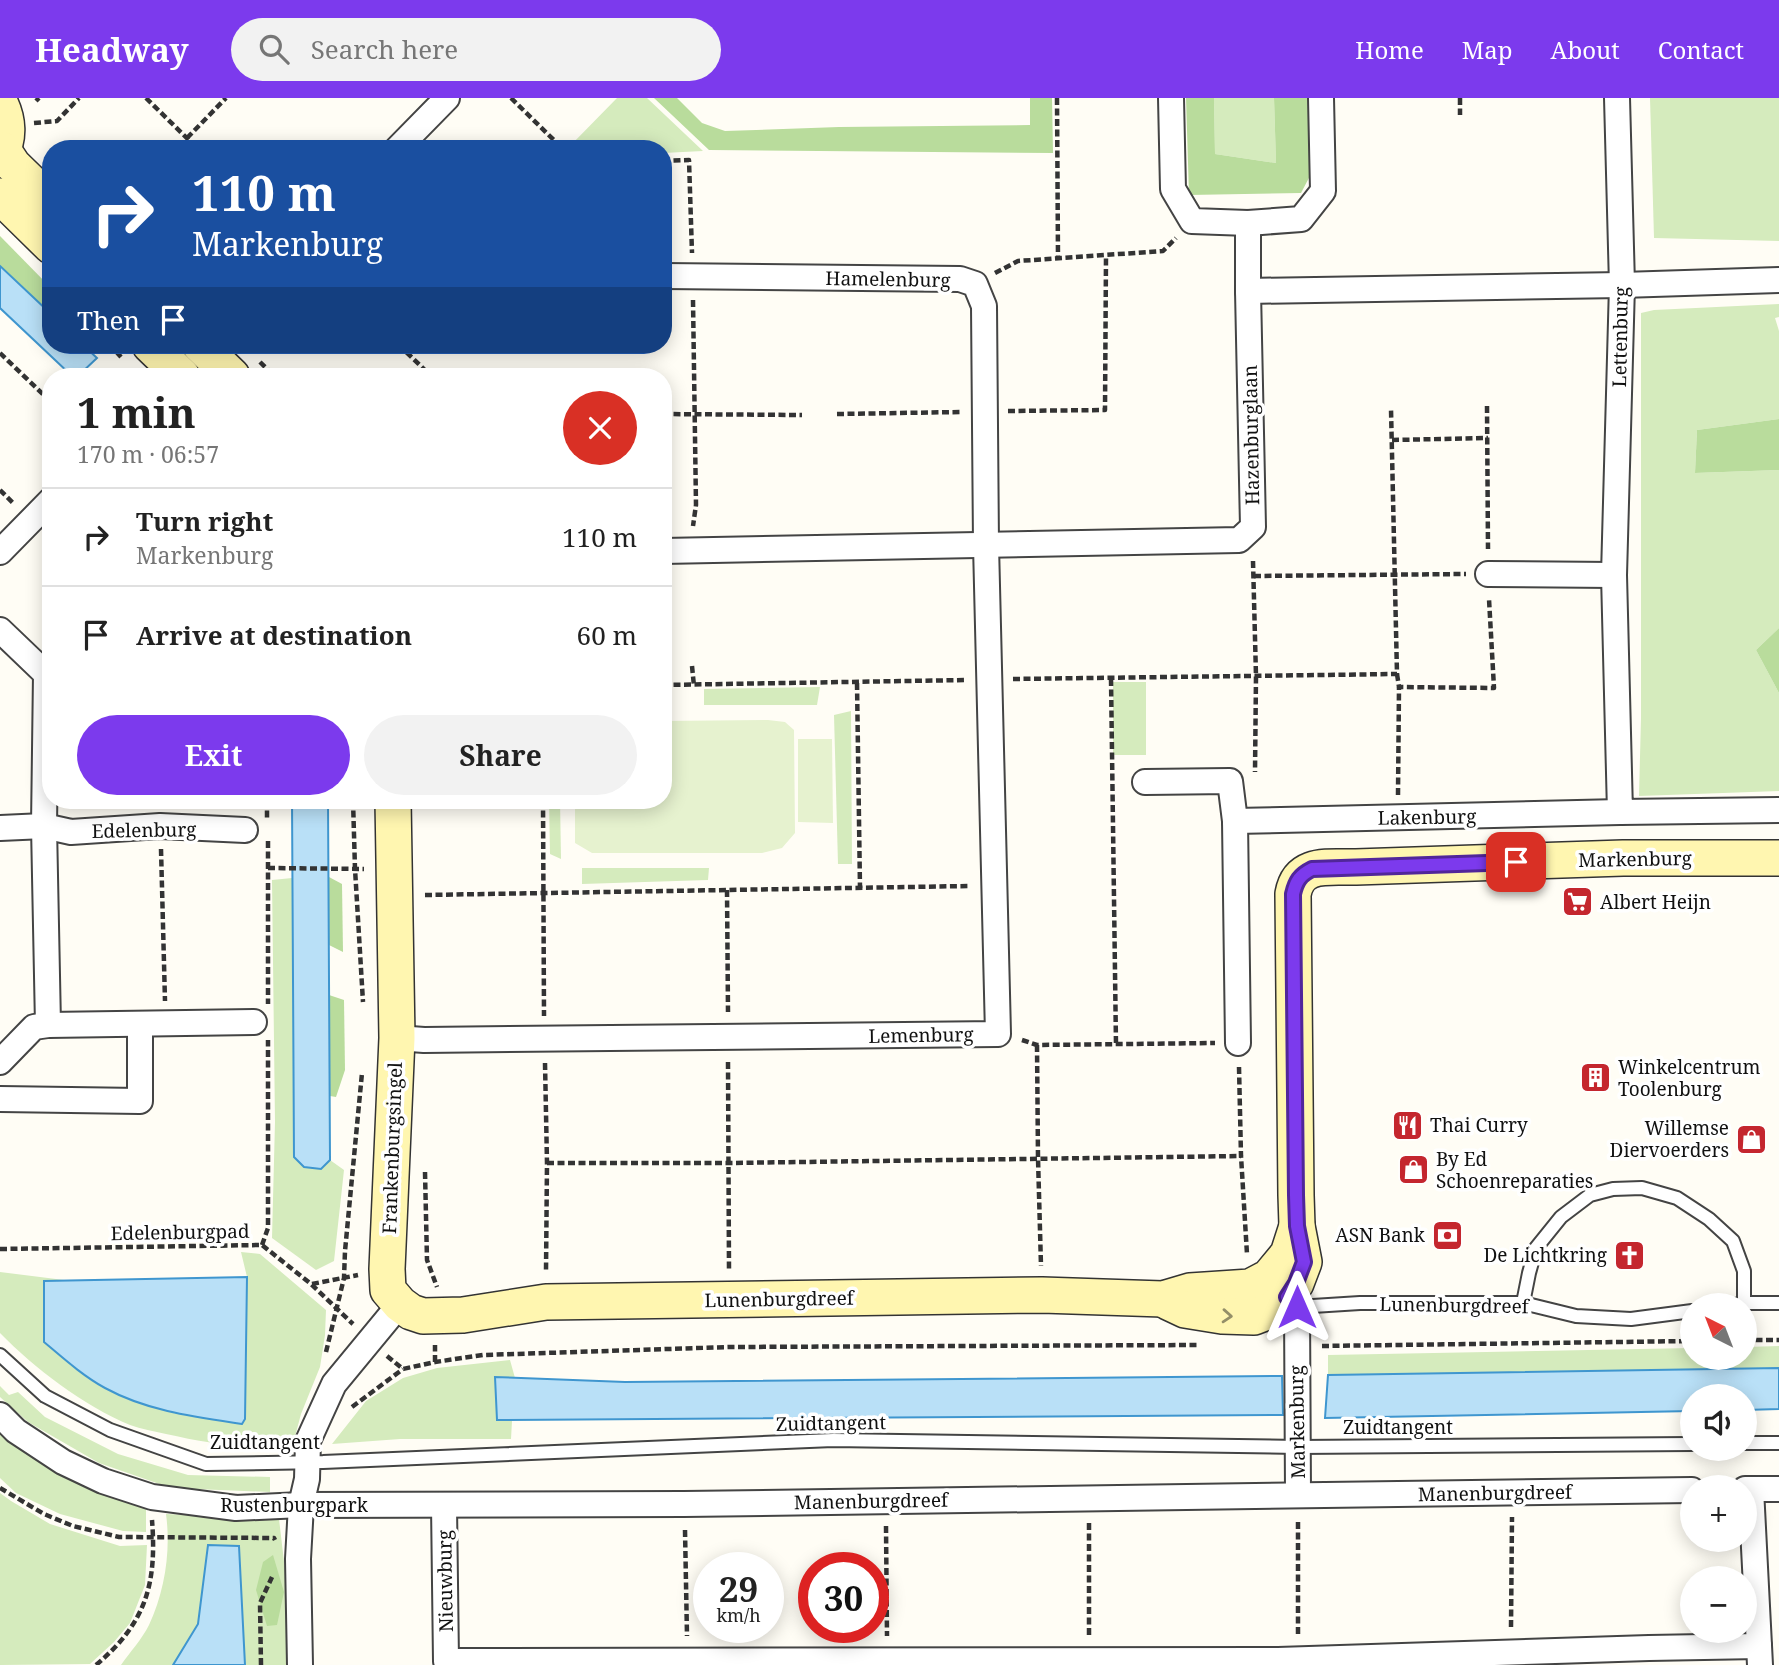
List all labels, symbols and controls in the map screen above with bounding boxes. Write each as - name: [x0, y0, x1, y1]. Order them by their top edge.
- search box: [231, 18, 721, 81]
- text: Headway: [35, 27, 189, 72]
- icon: search: [255, 30, 293, 68]
- text: Search here: [311, 31, 458, 67]
- text: Home: [1355, 33, 1424, 66]
- text: Map: [1462, 33, 1513, 66]
- text: About: [1551, 33, 1620, 66]
- text: Contact: [1658, 33, 1744, 66]
- text: 110 m: [192, 159, 336, 225]
- icon: right: [77, 168, 168, 259]
- text: Markenburg: [192, 222, 383, 265]
- street label: Hamelenburg: [825, 265, 951, 293]
- street label: Lettenburg: [1606, 286, 1634, 388]
- icon: arrive: [154, 301, 192, 339]
- text: Then: [77, 302, 140, 338]
- street label: Hazenburglaan: [1237, 365, 1265, 505]
- text: 1 min: [77, 383, 196, 440]
- button: close: [563, 391, 637, 465]
- text: 170 m · 06:57: [77, 438, 219, 470]
- text: Turn right: [136, 503, 273, 539]
- icon: right: [77, 518, 115, 556]
- text: 110 m: [562, 519, 637, 555]
- text: Markenburg: [136, 539, 273, 571]
- icon: arrive: [77, 616, 115, 654]
- text: Arrive at destination: [136, 617, 412, 653]
- text: 60 m: [577, 617, 637, 653]
- button: Exit: [77, 715, 350, 795]
- button: Share: [364, 715, 637, 795]
- street label: Lakenburg: [1377, 803, 1477, 831]
- street label: Edelenburg: [91, 816, 197, 844]
- pin: [1486, 832, 1546, 892]
- icon: arrive: [1497, 843, 1535, 881]
- street label: Markenburg: [1578, 845, 1692, 873]
- supermarket icon: Albert Heijn: [1560, 885, 1594, 919]
- place label: Albert Heijn: [1600, 889, 1711, 915]
- street label: Lemenburg: [868, 1021, 974, 1049]
- place label: Winkelcentrum Toolenburg: [1618, 1054, 1760, 1102]
- building icon: Winkelcentrum Toolenburg: [1578, 1061, 1612, 1095]
- street label: Frankenburgsingel: [376, 1062, 408, 1234]
- restaurant icon: Thai Curry: [1390, 1108, 1424, 1142]
- place label: Thai Curry: [1430, 1112, 1528, 1138]
- place label: Willemse Diervoerders: [1610, 1115, 1729, 1163]
- shop icon: Willemse Diervoerders: [1735, 1122, 1769, 1156]
- place label: By Ed Schoenreparaties: [1436, 1146, 1593, 1194]
- shop icon: By Ed Schoenreparaties: [1396, 1153, 1430, 1187]
- street label: Edelenburgpad: [110, 1218, 250, 1246]
- bank icon: ASN Bank: [1431, 1218, 1465, 1252]
- place label: ASN Bank: [1335, 1222, 1426, 1248]
- church icon: De Lichtkring: [1613, 1238, 1647, 1272]
- place label: De Lichtkring: [1483, 1242, 1607, 1268]
- position arrow: [1260, 1270, 1334, 1344]
- street label: Lunenburgdreef: [704, 1285, 856, 1313]
- street label: Lunenburgdreef: [1379, 1291, 1531, 1319]
- north arrow: [1680, 1293, 1757, 1370]
- map controls: [1680, 1293, 1757, 1643]
- one-way arrow: [1221, 1308, 1232, 1323]
- street label: Markenburg: [1283, 1365, 1311, 1479]
- button: sound: [1680, 1384, 1757, 1461]
- street label: Zuidtangent: [776, 1409, 887, 1437]
- street label: Zuidtangent: [1343, 1414, 1453, 1440]
- street label: Zuidtangent: [210, 1429, 320, 1455]
- button: +: [1680, 1475, 1757, 1552]
- street label: Manenburgdreef: [1418, 1479, 1574, 1507]
- street label: Manenburgdreef: [794, 1487, 950, 1515]
- street label: Rustenburgpark: [220, 1492, 369, 1518]
- street label: Nieuwburg: [431, 1530, 459, 1632]
- speed limit sign: 30: [798, 1552, 889, 1643]
- text: 29: [719, 1565, 758, 1612]
- button: −: [1680, 1566, 1757, 1643]
- text: km/h: [716, 1603, 761, 1627]

